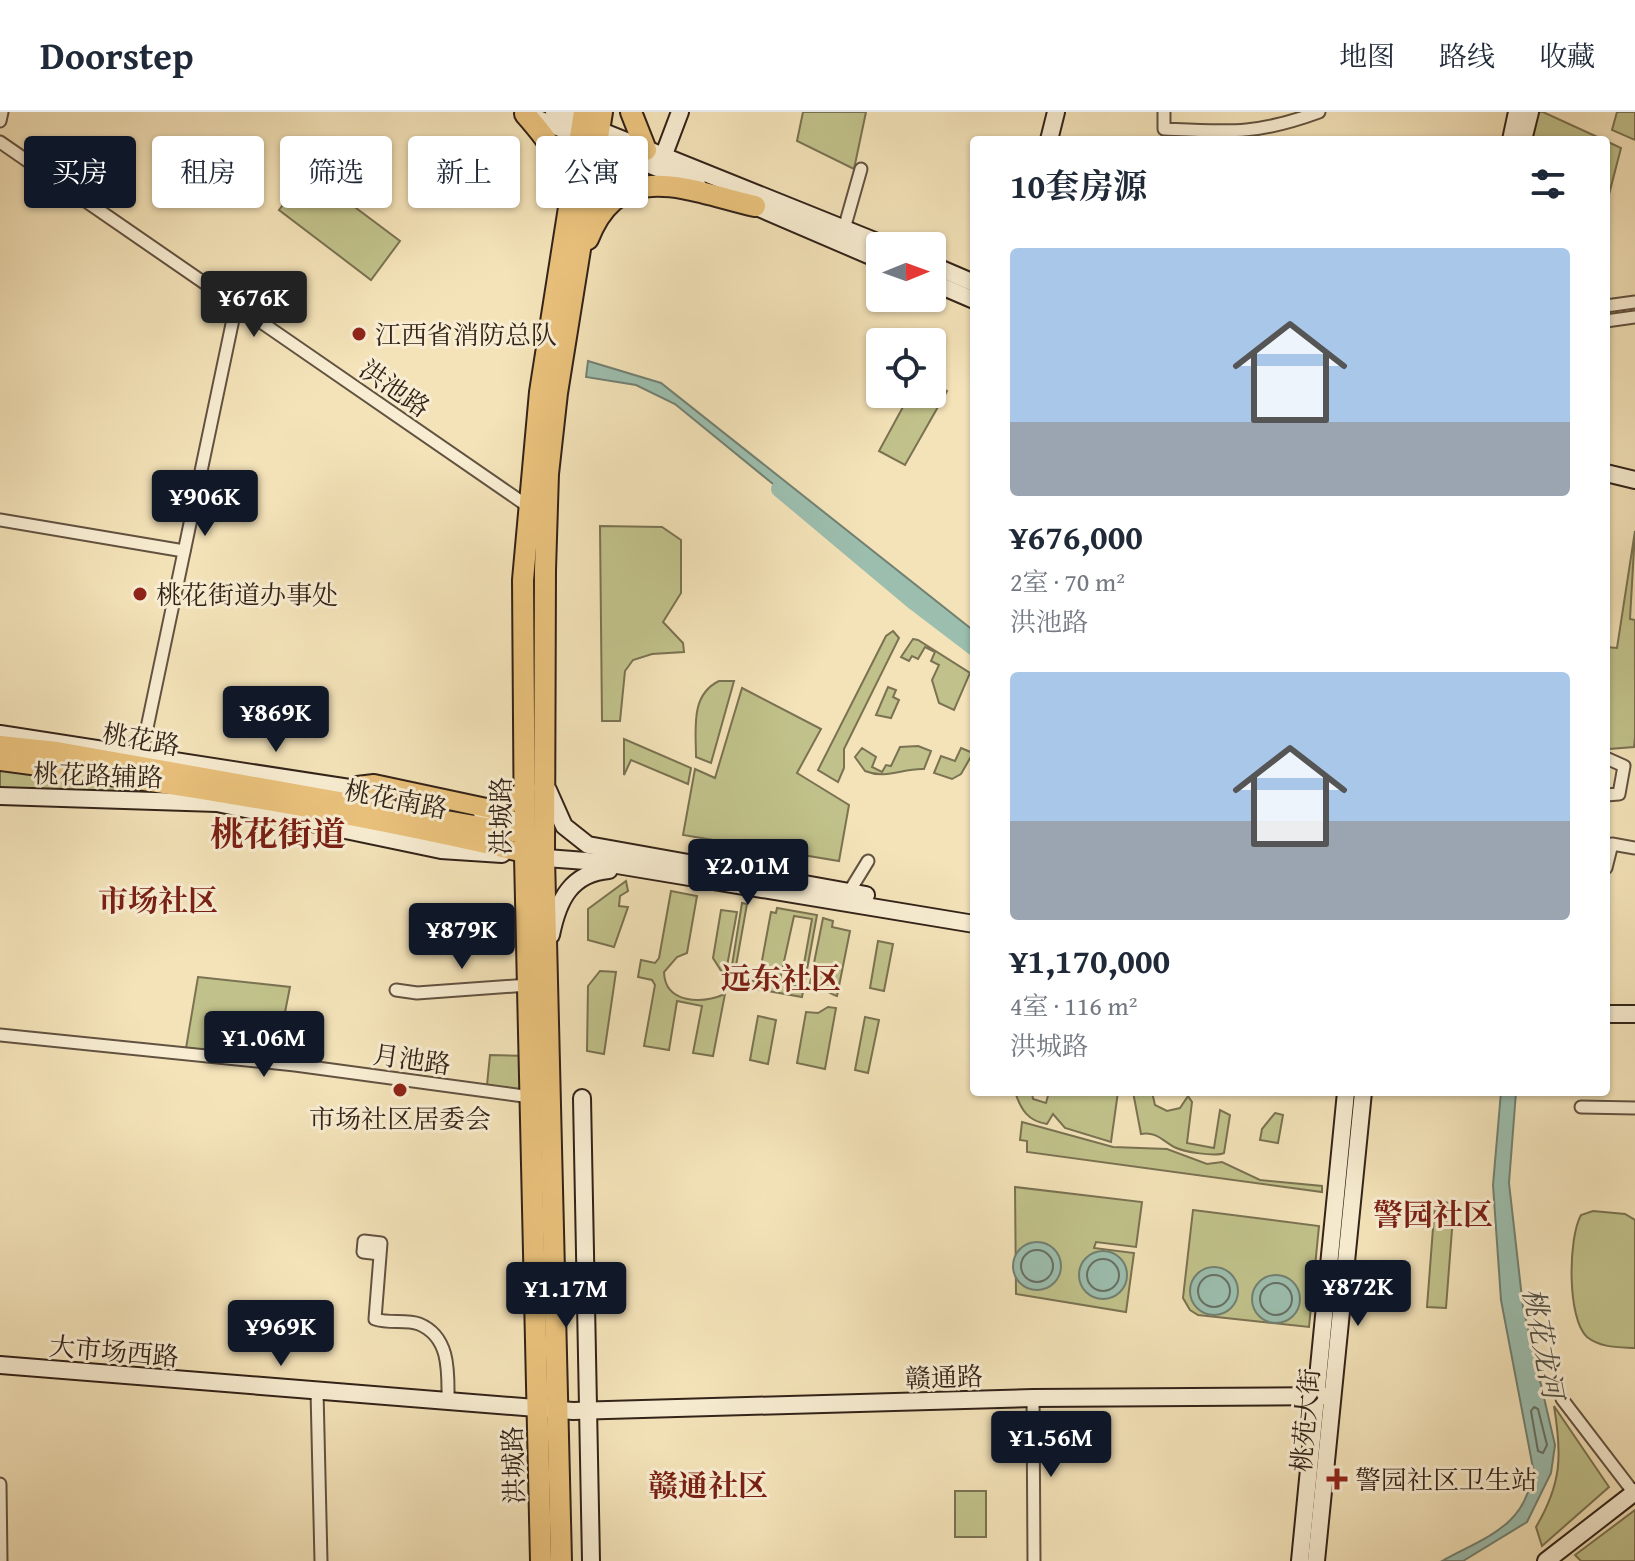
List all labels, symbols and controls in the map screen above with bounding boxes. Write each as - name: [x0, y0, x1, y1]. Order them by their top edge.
- text: Doorstep: [40, 27, 194, 83]
- text: 地图: [1339, 35, 1395, 76]
- text: 路线: [1439, 35, 1495, 76]
- text: 收藏: [1539, 35, 1595, 76]
- chip: 买房: [24, 136, 136, 208]
- chip: 租房: [152, 136, 264, 208]
- chip: 筛选: [280, 136, 392, 208]
- chip: 新上: [408, 136, 520, 208]
- chip: 公寓: [536, 136, 648, 208]
- text: 10套房源: [1010, 161, 1147, 210]
- icon: filters: [1526, 162, 1570, 206]
- north arrow: [866, 232, 946, 312]
- map controls: [866, 232, 946, 408]
- pin: ¥676K: [198, 271, 310, 339]
- text: ¥676K: [219, 277, 289, 316]
- icon: home: [1218, 300, 1362, 444]
- place label: 江西省消防总队: [375, 315, 557, 354]
- marker: 江西省消防总队: [350, 325, 368, 343]
- button: locate: [866, 328, 946, 408]
- street label: 洪池路: [352, 350, 438, 426]
- pin: ¥906K: [149, 470, 261, 538]
- text: ¥906K: [170, 476, 240, 515]
- text: ¥676,000: [1010, 512, 1143, 561]
- text: 2室 · 70 m²: [1010, 562, 1125, 601]
- place label: 桃花街道办事处: [156, 575, 338, 614]
- marker: 桃花街道办事处: [131, 585, 149, 603]
- text: 洪池路: [1010, 602, 1088, 641]
- pin: ¥869K: [220, 686, 332, 754]
- text: ¥869K: [241, 692, 311, 731]
- street label: 桃花路: [99, 713, 183, 765]
- icon: home: [1218, 724, 1362, 868]
- street label: 桃花路辅路: [32, 753, 164, 797]
- street label: 桃花南路: [341, 770, 451, 828]
- street label: 洪城路: [481, 777, 520, 855]
- district label: 桃花街道: [210, 809, 346, 858]
- pin: ¥2.01M: [683, 839, 813, 907]
- text: ¥2.01M: [706, 845, 790, 884]
- district label: 市场社区: [98, 878, 218, 922]
- pin: ¥879K: [406, 903, 518, 971]
- text: ¥879K: [427, 909, 497, 948]
- text: ¥1,170,000: [1010, 936, 1170, 985]
- district label: 远东社区: [721, 956, 841, 1000]
- text: 4室 · 116 m²: [1010, 986, 1138, 1025]
- pin: ¥1.06M: [199, 1011, 329, 1079]
- text: ¥1.06M: [222, 1017, 306, 1056]
- text: 洪城路: [1010, 1026, 1088, 1065]
- street label: 月池路: [371, 1034, 453, 1084]
- marker: 市场社区居委会: [391, 1081, 409, 1099]
- place label: 市场社区居委会: [309, 1099, 491, 1138]
- district label: 警园社区: [1373, 1192, 1493, 1236]
- pin: ¥872K: [1302, 1260, 1414, 1328]
- pin: ¥1.17M: [501, 1262, 631, 1330]
- text: ¥872K: [1323, 1266, 1393, 1305]
- text: ¥1.17M: [524, 1268, 608, 1307]
- water label: 桃花龙河: [1513, 1284, 1576, 1407]
- pin: ¥969K: [225, 1300, 337, 1368]
- text: ¥969K: [246, 1306, 316, 1345]
- street label: 大市场西路: [48, 1326, 180, 1376]
- street label: 赣通路: [904, 1356, 984, 1398]
- street label: 桃苑大街: [1281, 1366, 1329, 1474]
- pin: ¥1.56M: [986, 1411, 1116, 1479]
- text: ¥1.56M: [1009, 1417, 1093, 1456]
- street label: 洪城路: [492, 1425, 534, 1505]
- place label: 警园社区卫生站: [1355, 1460, 1537, 1499]
- district label: 赣通社区: [648, 1463, 768, 1507]
- marker: 警园社区卫生站: [1326, 1468, 1348, 1490]

